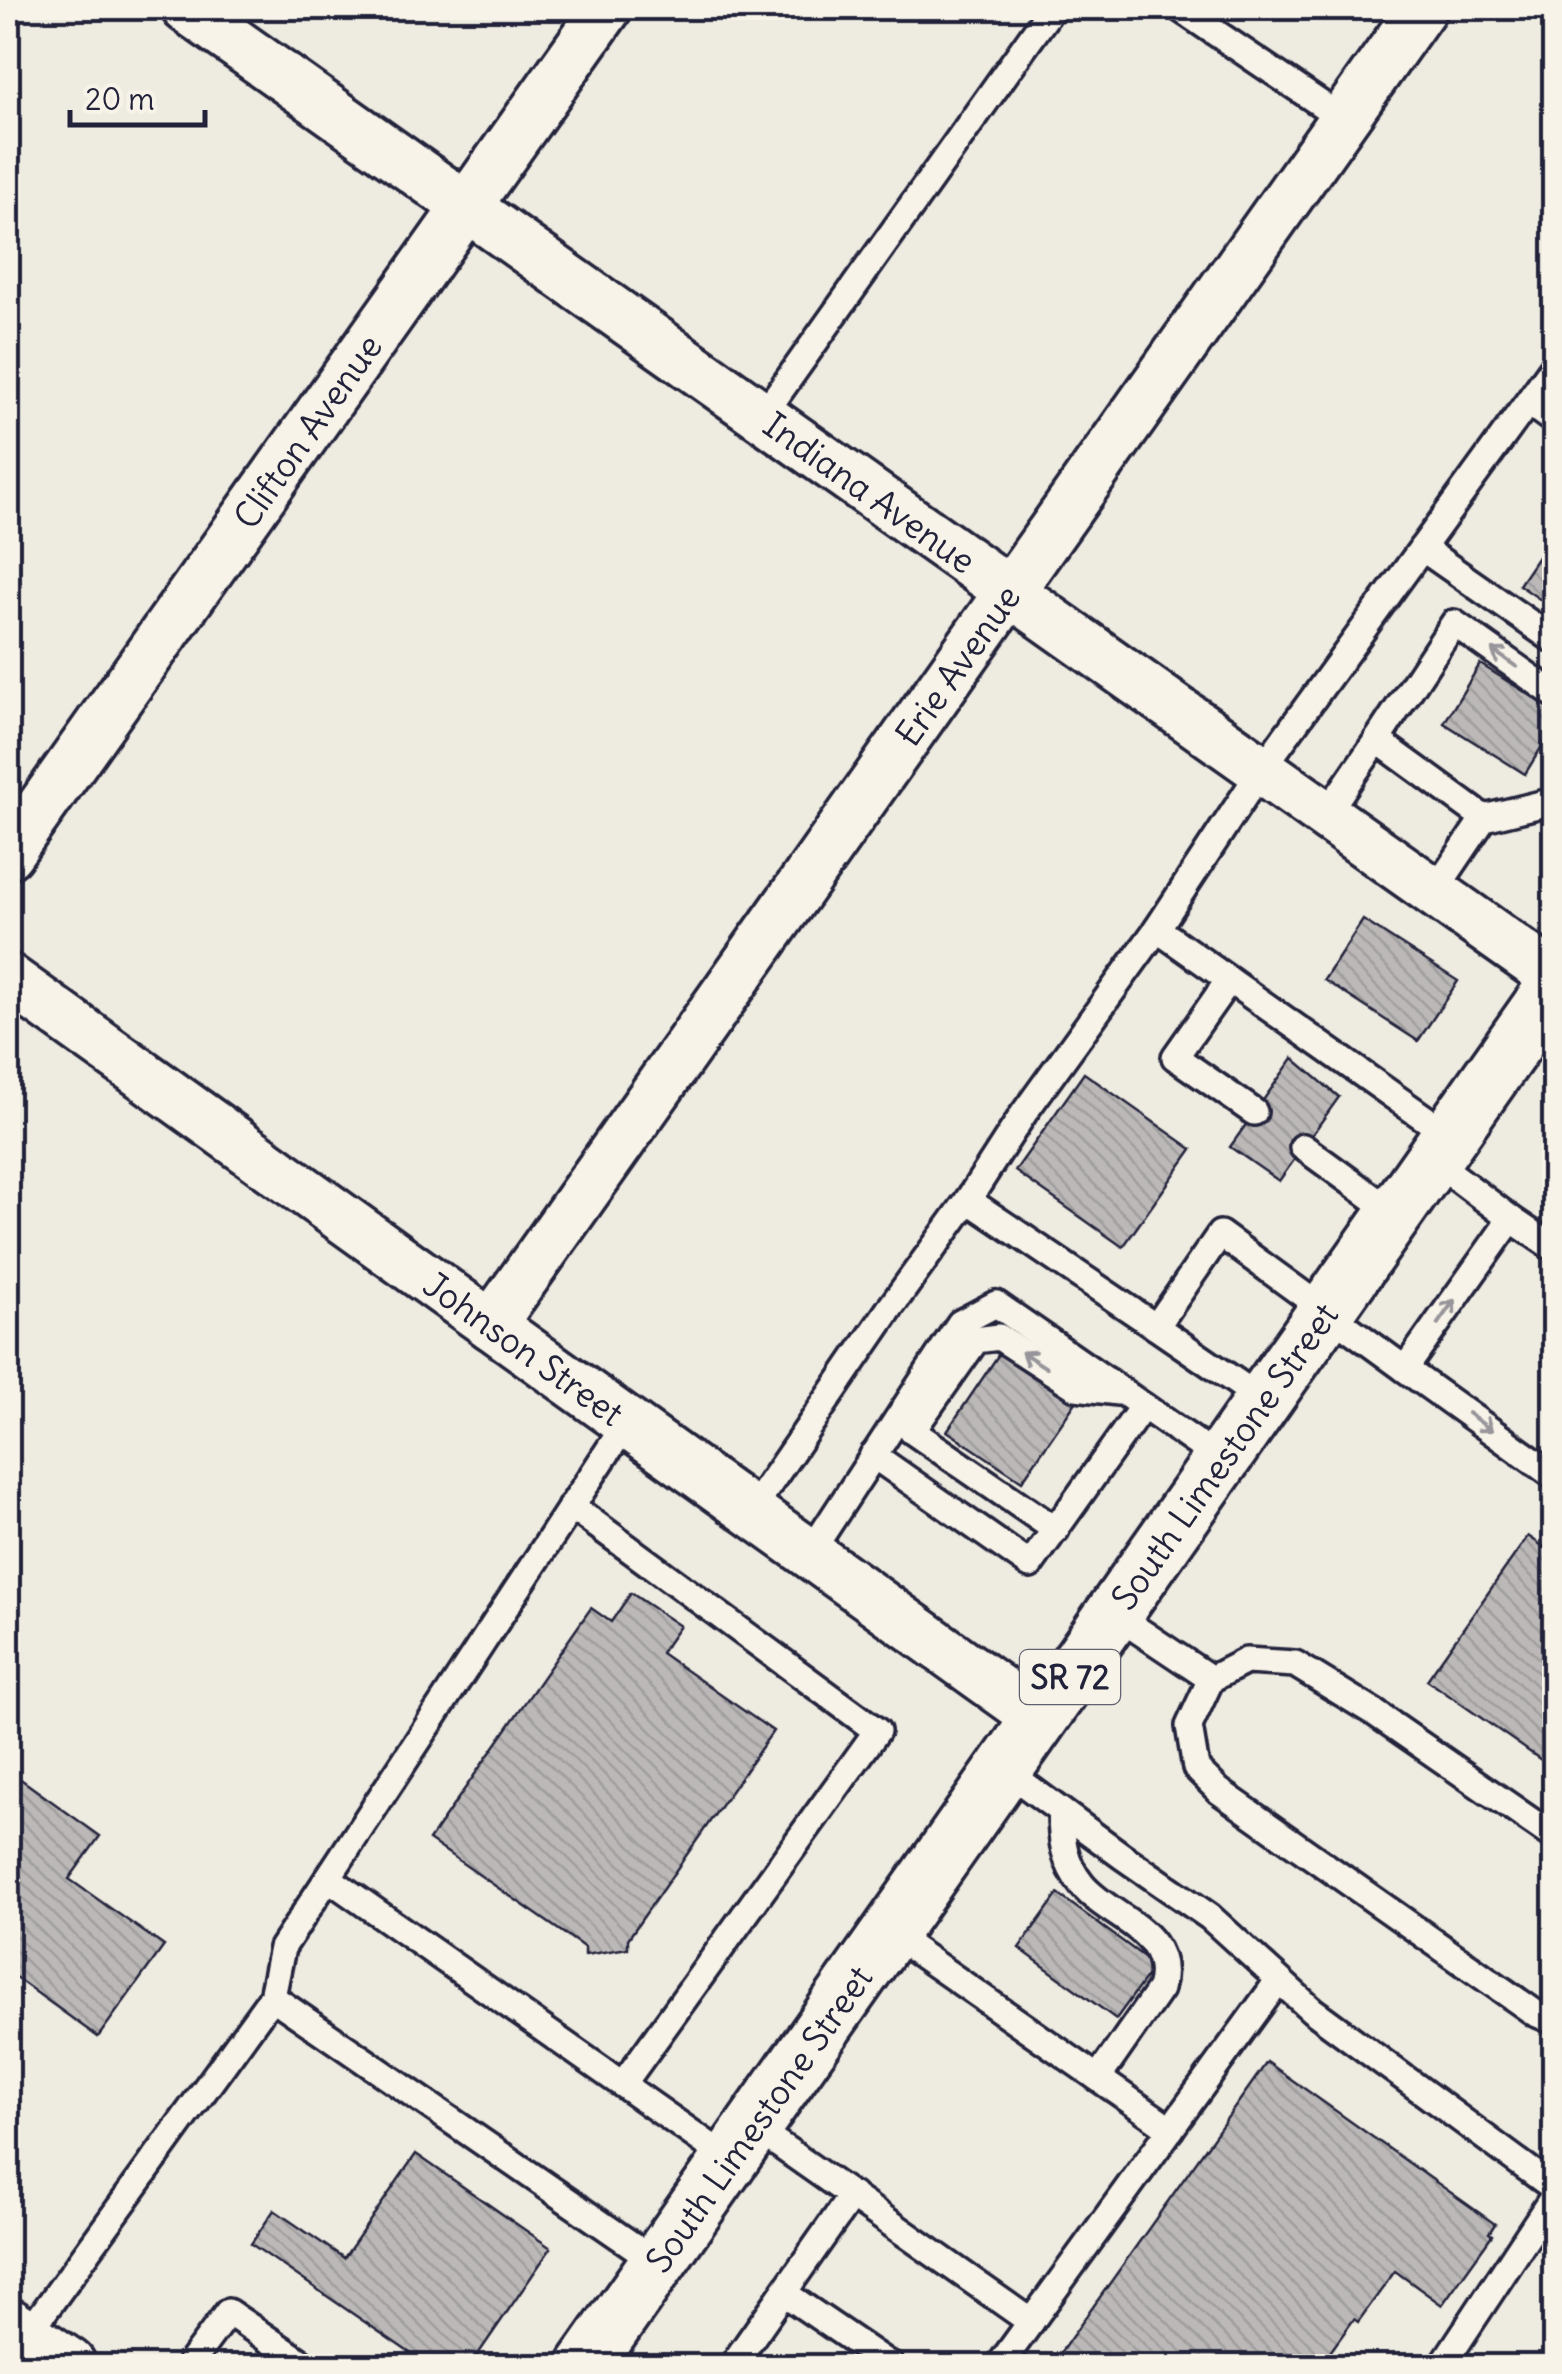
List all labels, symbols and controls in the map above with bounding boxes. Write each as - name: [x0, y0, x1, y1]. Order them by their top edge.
- scale bar: [70, 65, 205, 127]
- text: 20 m: [85, 80, 155, 118]
- street label: Clifton Avenue: [224, 326, 391, 537]
- street label: Indiana Avenue: [755, 402, 984, 582]
- street label: Erie Avenue: [885, 576, 1029, 754]
- one-way arrow: [1491, 648, 1518, 669]
- street label: Johnson Street: [415, 1262, 632, 1435]
- street label: South Limestone Street: [1101, 1294, 1347, 1618]
- one-way arrow: [1435, 1298, 1456, 1326]
- one-way arrow: [1020, 1350, 1048, 1371]
- one-way arrow: [1466, 1411, 1493, 1432]
- road number: SR 72: [1020, 1650, 1120, 1704]
- street label: South Limestone Street: [636, 1957, 882, 2281]

